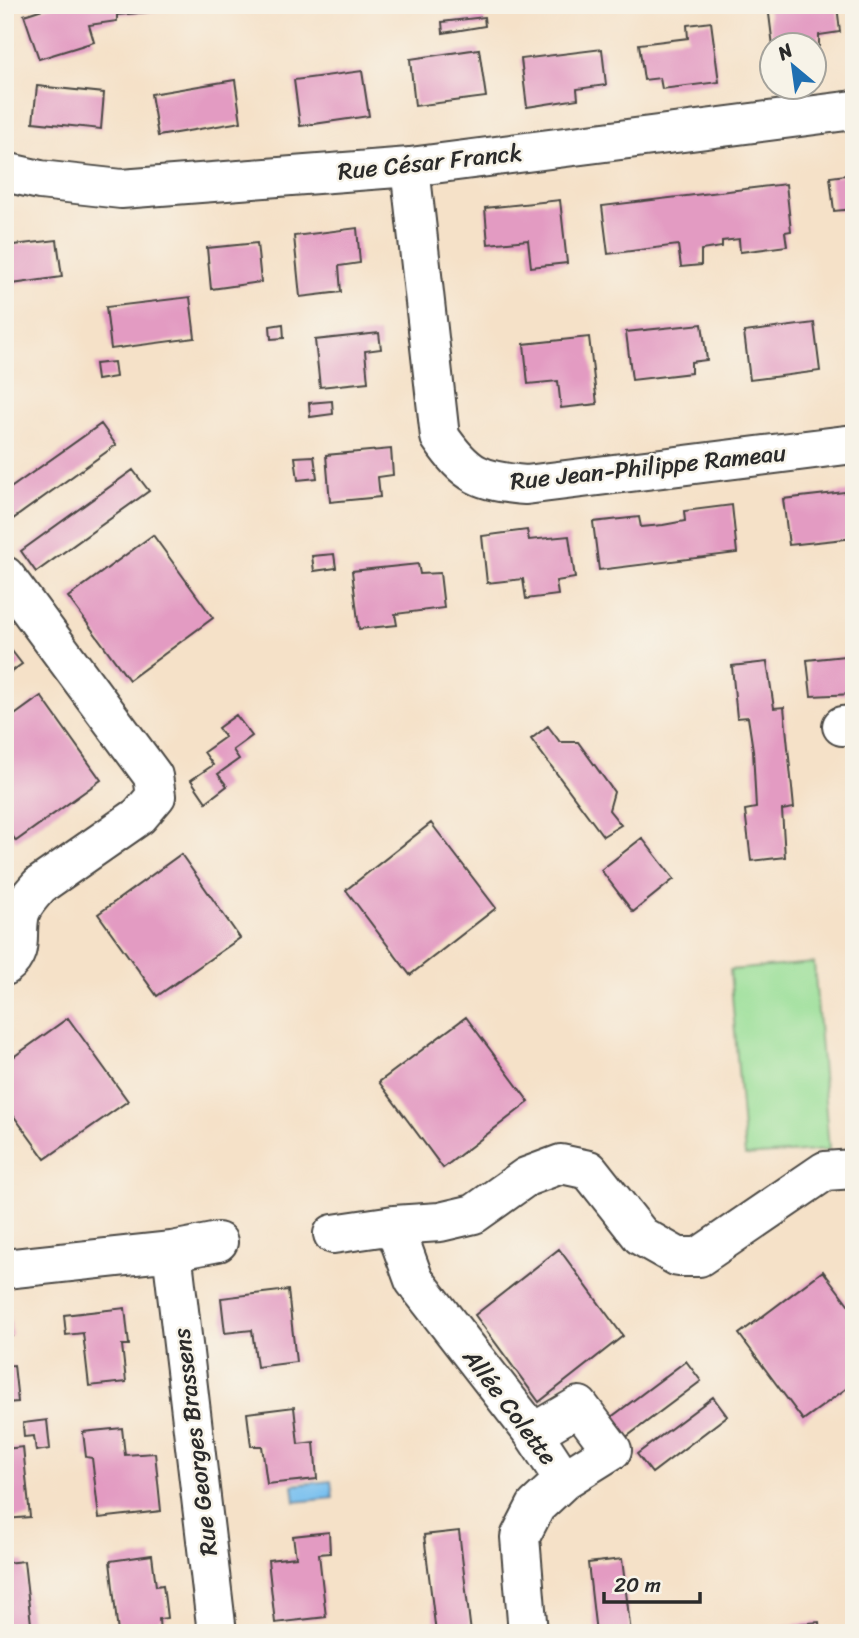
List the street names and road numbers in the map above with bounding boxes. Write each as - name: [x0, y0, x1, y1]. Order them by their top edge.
- street label: Rue César Franck: [336, 131, 524, 193]
- street label: Rue Jean-Philippe Rameau: [508, 432, 788, 502]
- street label: Rue Georges Brassens: [160, 1326, 230, 1558]
- street label: Allée Colette: [451, 1338, 568, 1475]

